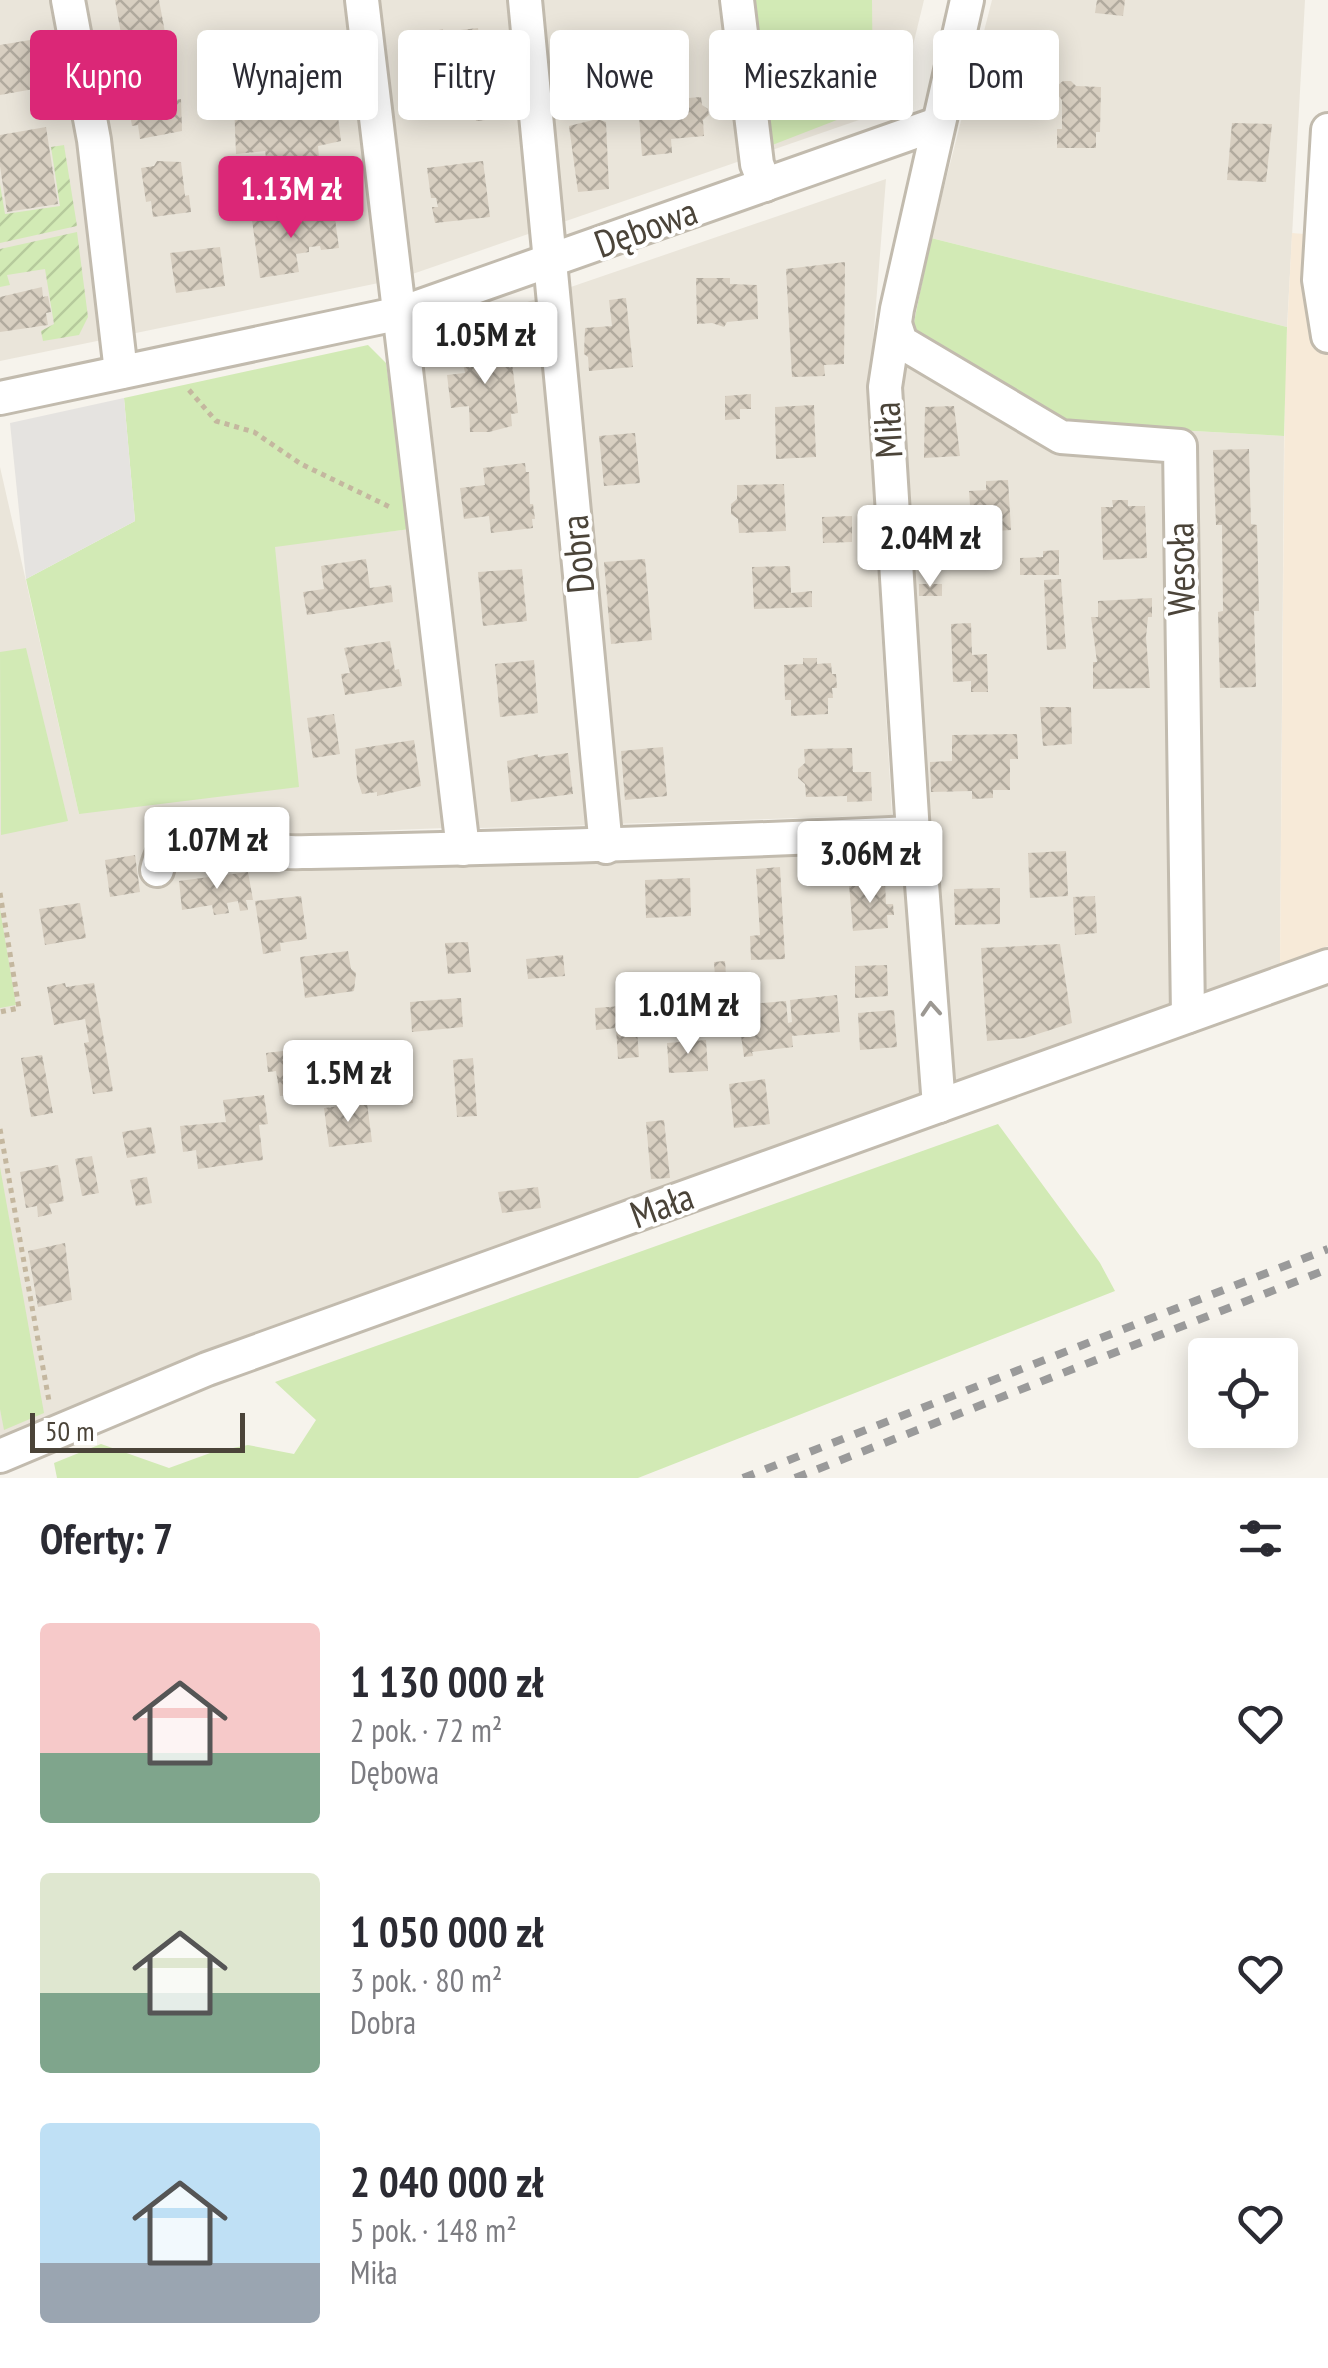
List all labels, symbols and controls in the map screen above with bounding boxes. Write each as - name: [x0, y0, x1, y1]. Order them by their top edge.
- chip: Kupno: [30, 30, 177, 120]
- chip: Wynajem: [197, 30, 378, 120]
- chip: Filtry: [398, 30, 530, 120]
- chip: Nowe: [550, 30, 689, 120]
- chip: Mieszkanie: [709, 30, 913, 120]
- chip: Dom: [933, 30, 1059, 120]
- pin: 1.13M zł: [188, 156, 394, 241]
- text: 1.13M zł: [240, 167, 342, 209]
- street label: Dębowa: [587, 185, 704, 268]
- pin: 1.05M zł: [382, 302, 588, 387]
- text: 1.05M zł: [434, 313, 536, 355]
- street label: Miła: [861, 401, 912, 460]
- pin: 2.04M zł: [827, 505, 1033, 590]
- street label: Dobra: [549, 513, 604, 595]
- text: 2.04M zł: [879, 516, 981, 558]
- street label: Wesoła: [1154, 522, 1205, 616]
- pin: 1.07M zł: [114, 807, 320, 892]
- text: 1.07M zł: [166, 818, 268, 860]
- pin: 3.06M zł: [767, 821, 973, 906]
- text: 3.06M zł: [819, 832, 921, 874]
- pin: 1.01M zł: [585, 972, 791, 1057]
- text: 1.01M zł: [637, 983, 739, 1025]
- one-way arrow: [921, 1001, 943, 1017]
- pin: 1.5M zł: [256, 1040, 440, 1125]
- text: 1.5M zł: [305, 1051, 391, 1093]
- street label: Mała: [623, 1171, 700, 1238]
- map controls: [1188, 1338, 1298, 1448]
- button: locate: [1188, 1338, 1298, 1448]
- scale bar: [30, 1408, 245, 1452]
- text: 50 m: [45, 1412, 94, 1449]
- text: Oferty: 7: [40, 1511, 173, 1566]
- icon: filters: [1233, 1511, 1288, 1566]
- text: 1 130 000 zł: [350, 1654, 544, 1709]
- icon: home: [120, 1663, 240, 1783]
- icon: heart: [1233, 1696, 1288, 1751]
- text: 2 pok. · 72 m²: [350, 1709, 502, 1751]
- text: Dębowa: [350, 1751, 439, 1793]
- text: 1 050 000 zł: [350, 1904, 544, 1959]
- icon: home: [120, 1913, 240, 2033]
- icon: heart: [1233, 1946, 1288, 2001]
- text: 3 pok. · 80 m²: [350, 1959, 502, 2001]
- text: Dobra: [350, 2001, 416, 2043]
- text: 2 040 000 zł: [350, 2154, 544, 2209]
- icon: home: [120, 2163, 240, 2283]
- icon: heart: [1233, 2196, 1288, 2251]
- text: 5 pok. · 148 m²: [350, 2209, 517, 2251]
- text: Miła: [350, 2251, 398, 2293]

